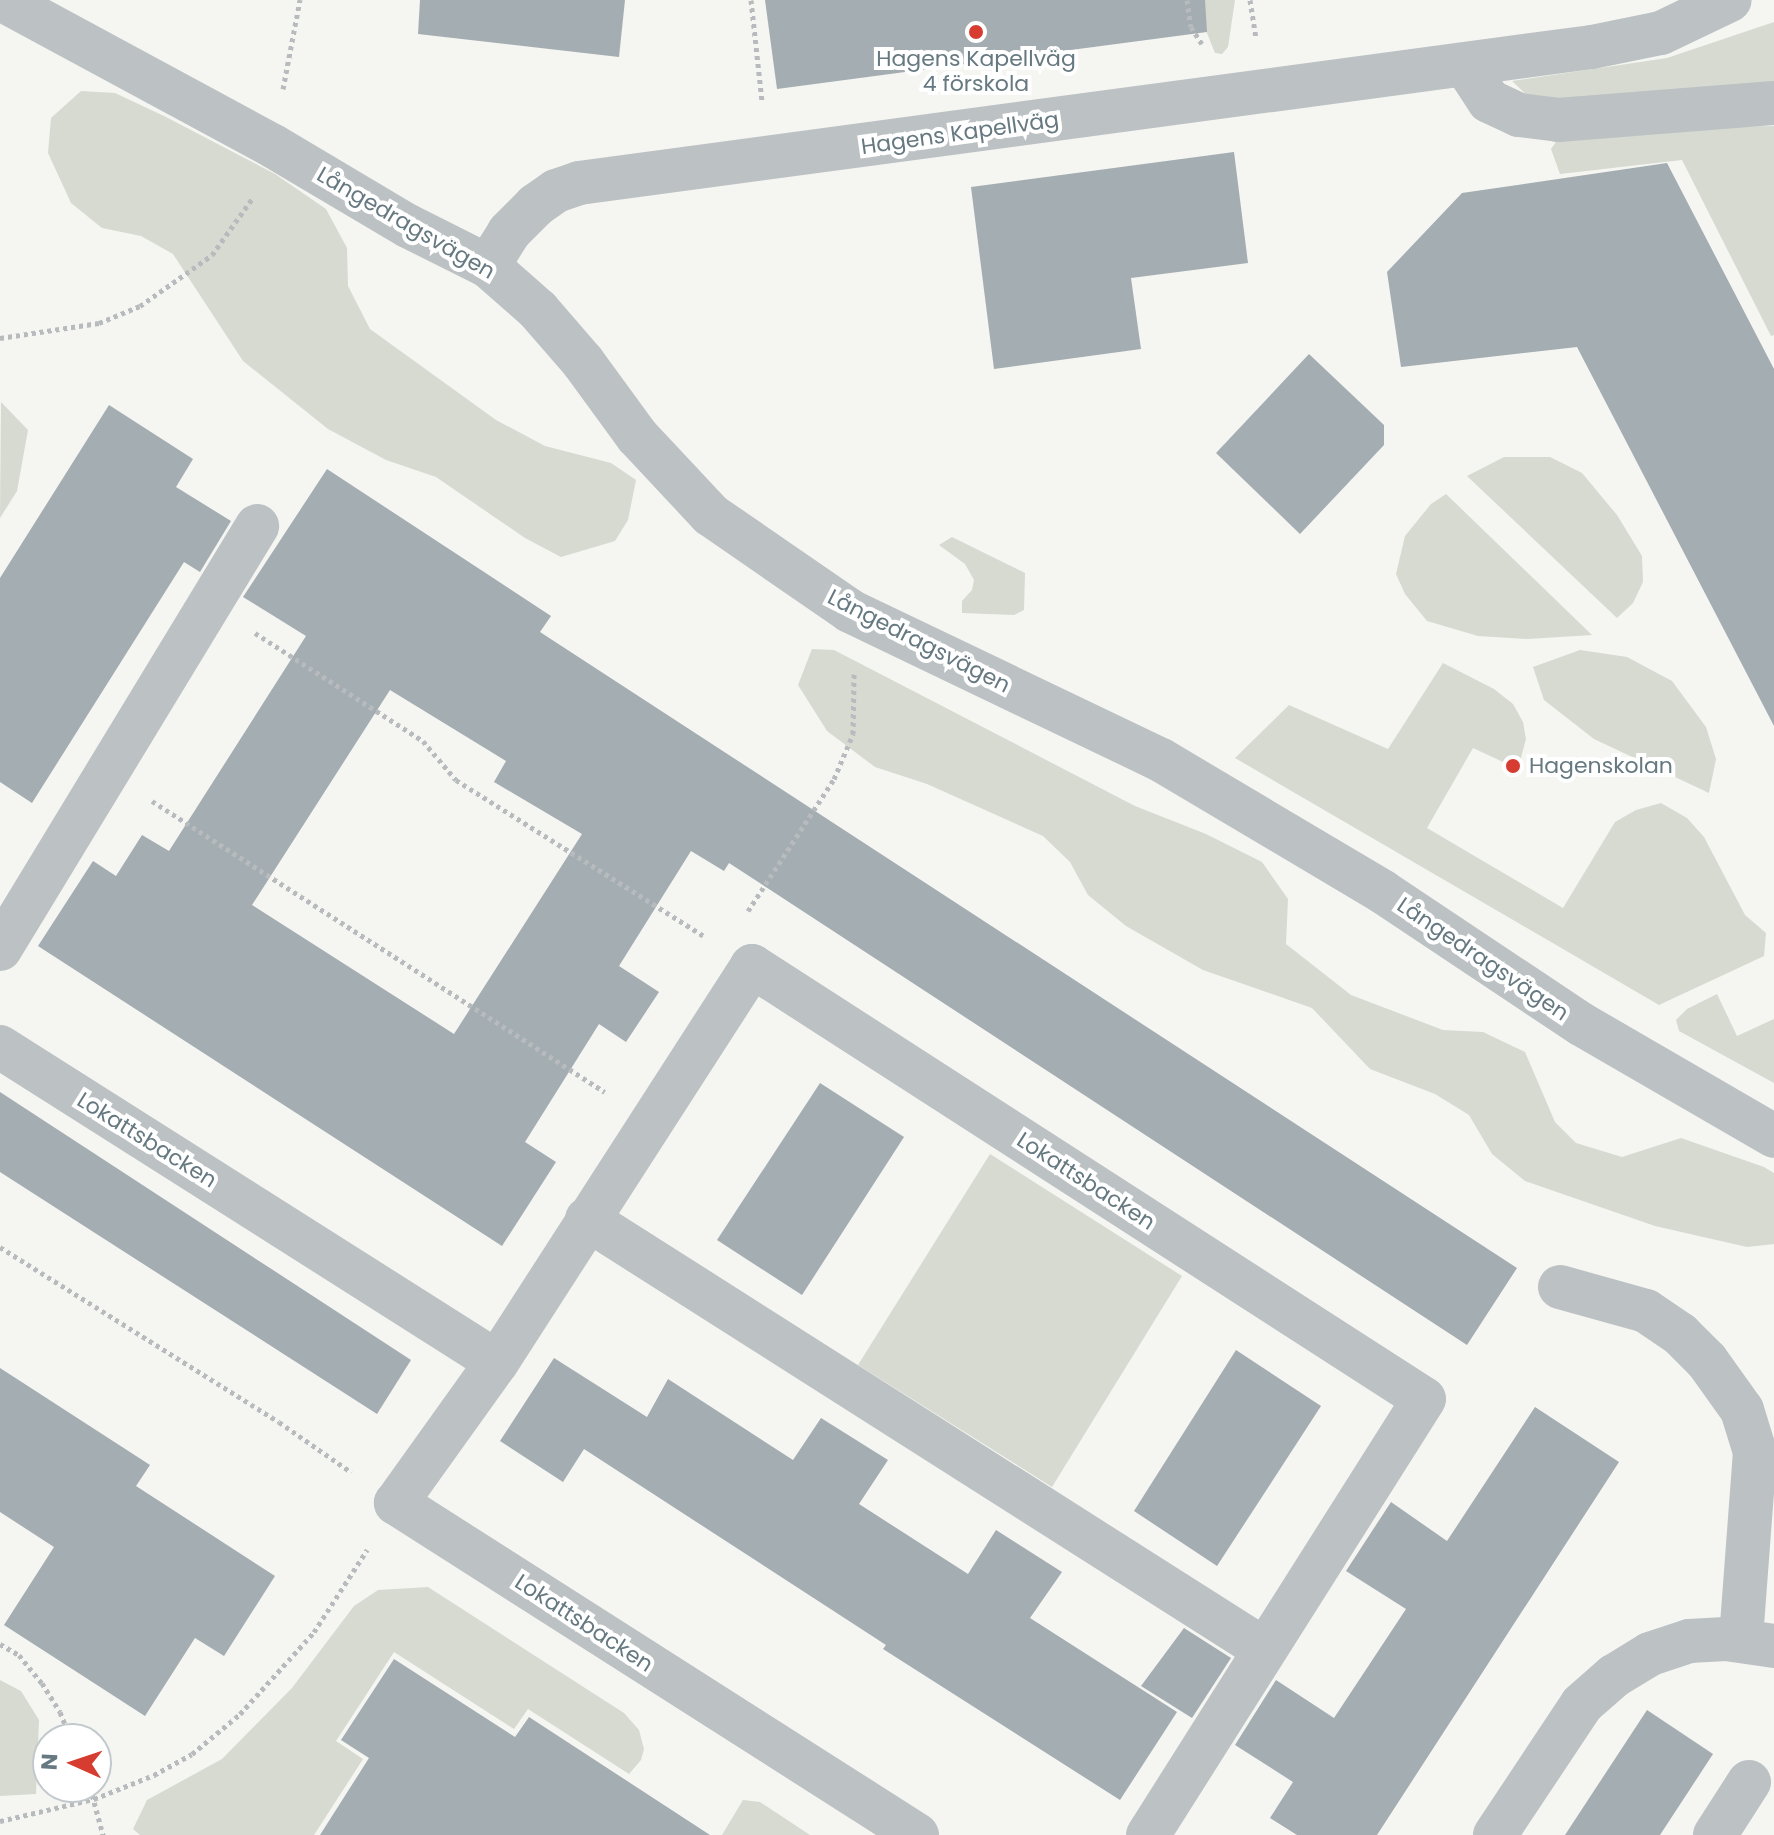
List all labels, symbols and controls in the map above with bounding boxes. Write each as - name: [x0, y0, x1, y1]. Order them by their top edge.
- marker: Hagens Kapellväg 4 förskola: [967, 23, 985, 41]
- place label: Hagens Kapellväg 4 förskola: [876, 45, 1076, 96]
- street label: Hagens Kapellväg: [859, 106, 1061, 160]
- street label: Långedragsvägen: [312, 161, 500, 285]
- street label: Långedragsvägen: [823, 584, 1015, 698]
- place label: Hagenskolan: [1529, 753, 1673, 779]
- marker: Hagenskolan: [1504, 757, 1522, 775]
- street label: Långedragsvägen: [1392, 892, 1574, 1026]
- street label: Lokattsbacken: [72, 1087, 222, 1193]
- street label: Lokattsbacken: [1012, 1127, 1160, 1235]
- street label: Lokattsbacken: [510, 1569, 658, 1677]
- north arrow: [32, 1723, 112, 1803]
- text: N: [34, 1753, 65, 1771]

